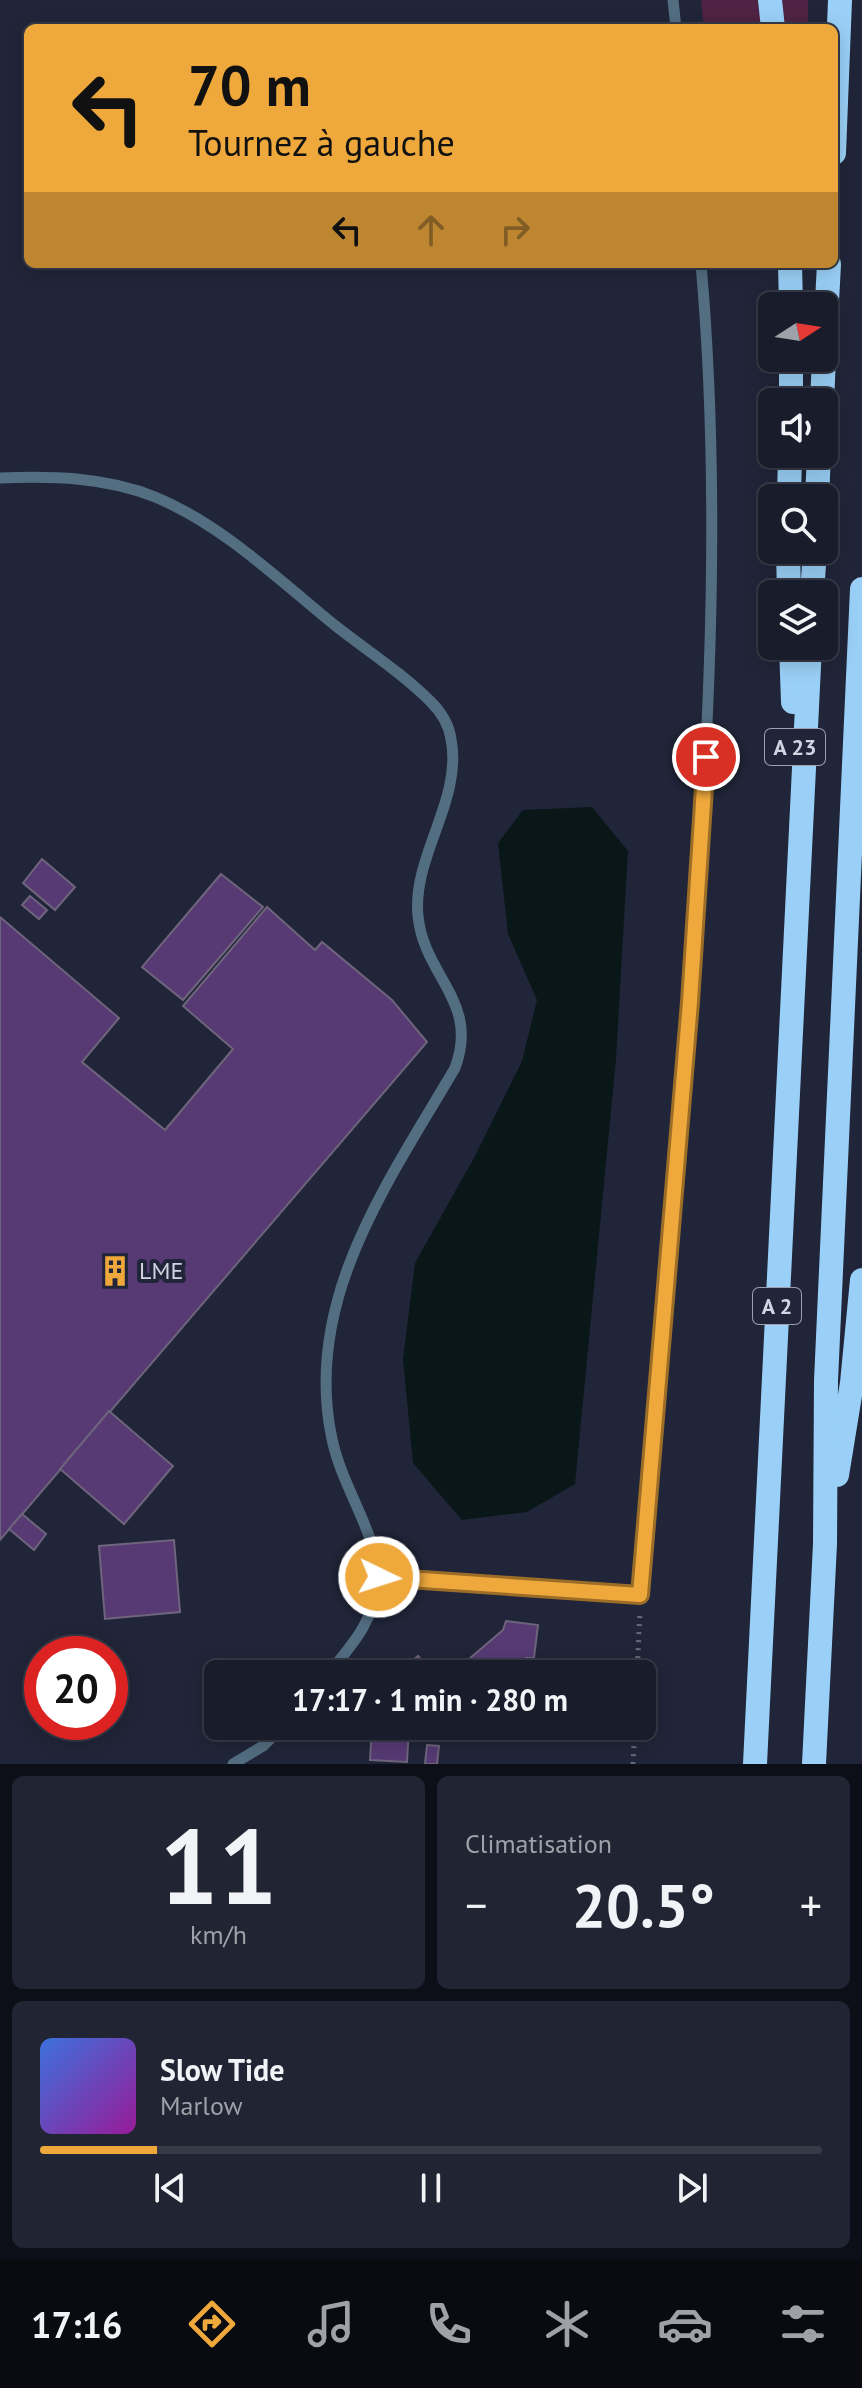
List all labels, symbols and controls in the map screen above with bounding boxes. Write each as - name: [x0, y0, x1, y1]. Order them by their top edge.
- text: 70 m: [188, 49, 311, 121]
- icon: left: [56, 56, 160, 160]
- text: Tournez à gauche: [188, 119, 455, 166]
- icon: left: [325, 208, 369, 252]
- icon: ahead: [409, 208, 453, 252]
- icon: right: [493, 208, 537, 252]
- north arrow: [758, 292, 838, 372]
- map controls: [758, 292, 838, 660]
- button: sound: [758, 388, 838, 468]
- button: search: [758, 484, 838, 564]
- button: layers: [758, 580, 838, 660]
- pin: [672, 723, 740, 791]
- road number: A 23: [765, 729, 825, 765]
- icon: arrive: [684, 735, 728, 779]
- building icon: LME: [98, 1254, 132, 1288]
- place label: LME: [139, 1255, 183, 1286]
- road number: A 2: [753, 1288, 801, 1324]
- position arrow: [337, 1535, 421, 1619]
- speed limit sign: 20: [24, 1636, 128, 1740]
- text: 17:17 · 1 min · 280 m: [292, 1680, 568, 1719]
- text: 11: [160, 1798, 277, 1933]
- text: Climatisation: [465, 1827, 612, 1860]
- text: 20.5°: [572, 1866, 715, 1944]
- text: −: [465, 1876, 487, 1933]
- text: +: [800, 1876, 822, 1933]
- text: km/h: [190, 1918, 247, 1951]
- text: Slow Tide: [160, 2050, 285, 2089]
- text: Marlow: [160, 2089, 243, 2122]
- icon: previous: [148, 2166, 192, 2210]
- icon: pause: [409, 2166, 453, 2210]
- icon: next: [670, 2166, 714, 2210]
- icon: directions: [184, 2296, 240, 2352]
- icon: music: [303, 2296, 359, 2352]
- icon: phone: [421, 2296, 477, 2352]
- icon: climate: [539, 2296, 595, 2352]
- icon: car: [657, 2296, 713, 2352]
- icon: filters: [775, 2296, 831, 2352]
- text: 17:16: [31, 2301, 122, 2348]

